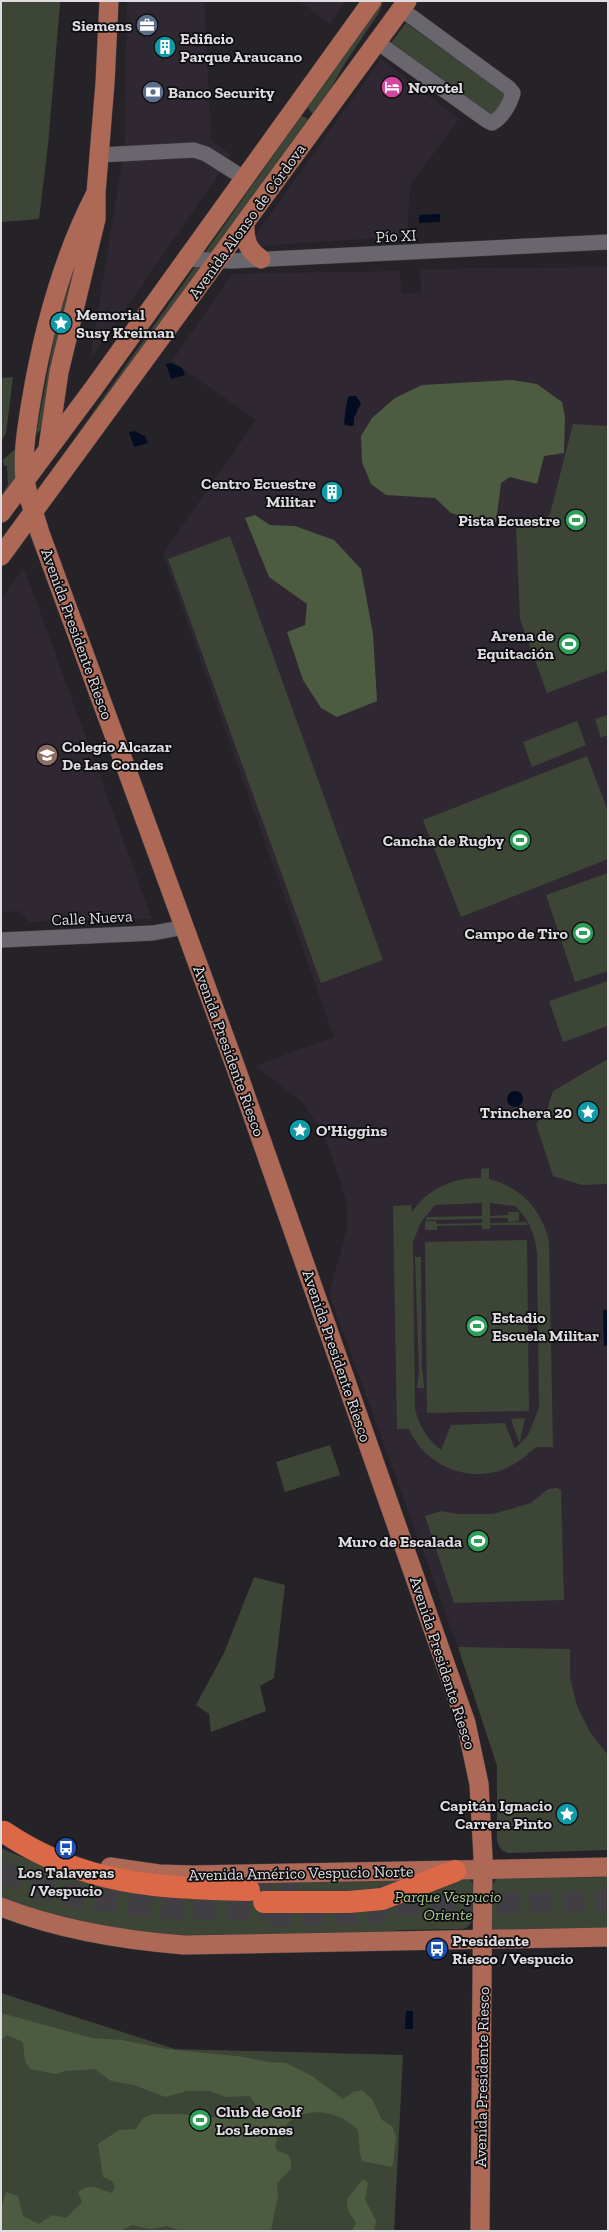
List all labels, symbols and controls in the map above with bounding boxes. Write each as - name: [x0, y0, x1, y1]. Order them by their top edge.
- office icon: Siemens: [134, 12, 160, 38]
- place label: Siemens: [72, 16, 132, 35]
- place label: Edificio Parque Araucano: [180, 29, 303, 66]
- building icon: Edificio Parque Araucano: [152, 34, 178, 60]
- hotel icon: Novotel: [379, 74, 405, 100]
- place label: Novotel: [408, 78, 464, 97]
- bank icon: Banco Security: [140, 79, 166, 105]
- place label: Banco Security: [168, 83, 275, 102]
- street label: Avenida Alonso de Córdova: [184, 140, 310, 302]
- street label: Pío XI: [375, 225, 417, 247]
- place label: Memorial Susy Kreiman: [76, 305, 175, 342]
- place icon: Memorial Susy Kreiman: [48, 310, 74, 336]
- place label: Centro Ecuestre Militar: [201, 474, 316, 511]
- building icon: Centro Ecuestre Militar: [319, 479, 345, 505]
- sports icon: Pista Ecuestre: [563, 507, 589, 533]
- place label: Pista Ecuestre: [458, 511, 560, 530]
- street label: Avenida Presidente Riesco: [37, 546, 117, 722]
- place label: Arena de Equitación: [477, 626, 555, 663]
- sports icon: Arena de Equitación: [556, 631, 582, 657]
- place label: Colegio Alcazar De Las Condes: [62, 737, 172, 774]
- school or university icon: Colegio Alcazar De Las Condes: [34, 742, 60, 768]
- sports icon: Cancha de Rugby: [507, 827, 533, 853]
- place label: Cancha de Rugby: [383, 831, 505, 850]
- street label: Calle Nueva: [51, 906, 133, 930]
- sports icon: Campo de Tiro: [570, 920, 596, 946]
- place label: Campo de Tiro: [465, 924, 569, 943]
- street label: Avenida Presidente Riesco: [189, 963, 269, 1139]
- place icon: Trinchera 20: [575, 1099, 601, 1125]
- place label: Trinchera 20: [480, 1103, 572, 1122]
- place icon: O'Higgins: [287, 1117, 313, 1143]
- place label: O'Higgins: [316, 1121, 387, 1140]
- street label: Avenida Presidente Riesco: [299, 1267, 375, 1445]
- place label: Estadio Escuela Militar: [492, 1308, 599, 1345]
- sports icon: Estadio Escuela Militar: [464, 1313, 490, 1339]
- sports icon: Muro de Escalada: [465, 1528, 491, 1554]
- place label: Muro de Escalada: [338, 1532, 462, 1551]
- street label: Avenida Presidente Riesco: [406, 1574, 480, 1752]
- place label: Capitán Ignacio Carrera Pinto: [440, 1796, 553, 1833]
- place icon: Capitán Ignacio Carrera Pinto: [554, 1801, 580, 1827]
- bus stop icon: Los Talaveras / Vespucio: [53, 1835, 79, 1861]
- street label: Avenida Américo Vespucio Norte: [188, 1862, 414, 1884]
- place label: Los Talaveras / Vespucio: [18, 1863, 114, 1900]
- park label: Parque Vespucio Oriente: [395, 1887, 501, 1924]
- place label: Presidente Riesco / Vespucio: [452, 1931, 574, 1968]
- bus stop icon: Presidente Riesco / Vespucio: [424, 1936, 450, 1962]
- street label: Avenida Presidente Riesco: [471, 1986, 493, 2168]
- place label: Club de Golf Los Leones: [216, 2102, 303, 2139]
- sports icon: Club de Golf Los Leones: [187, 2107, 213, 2133]

